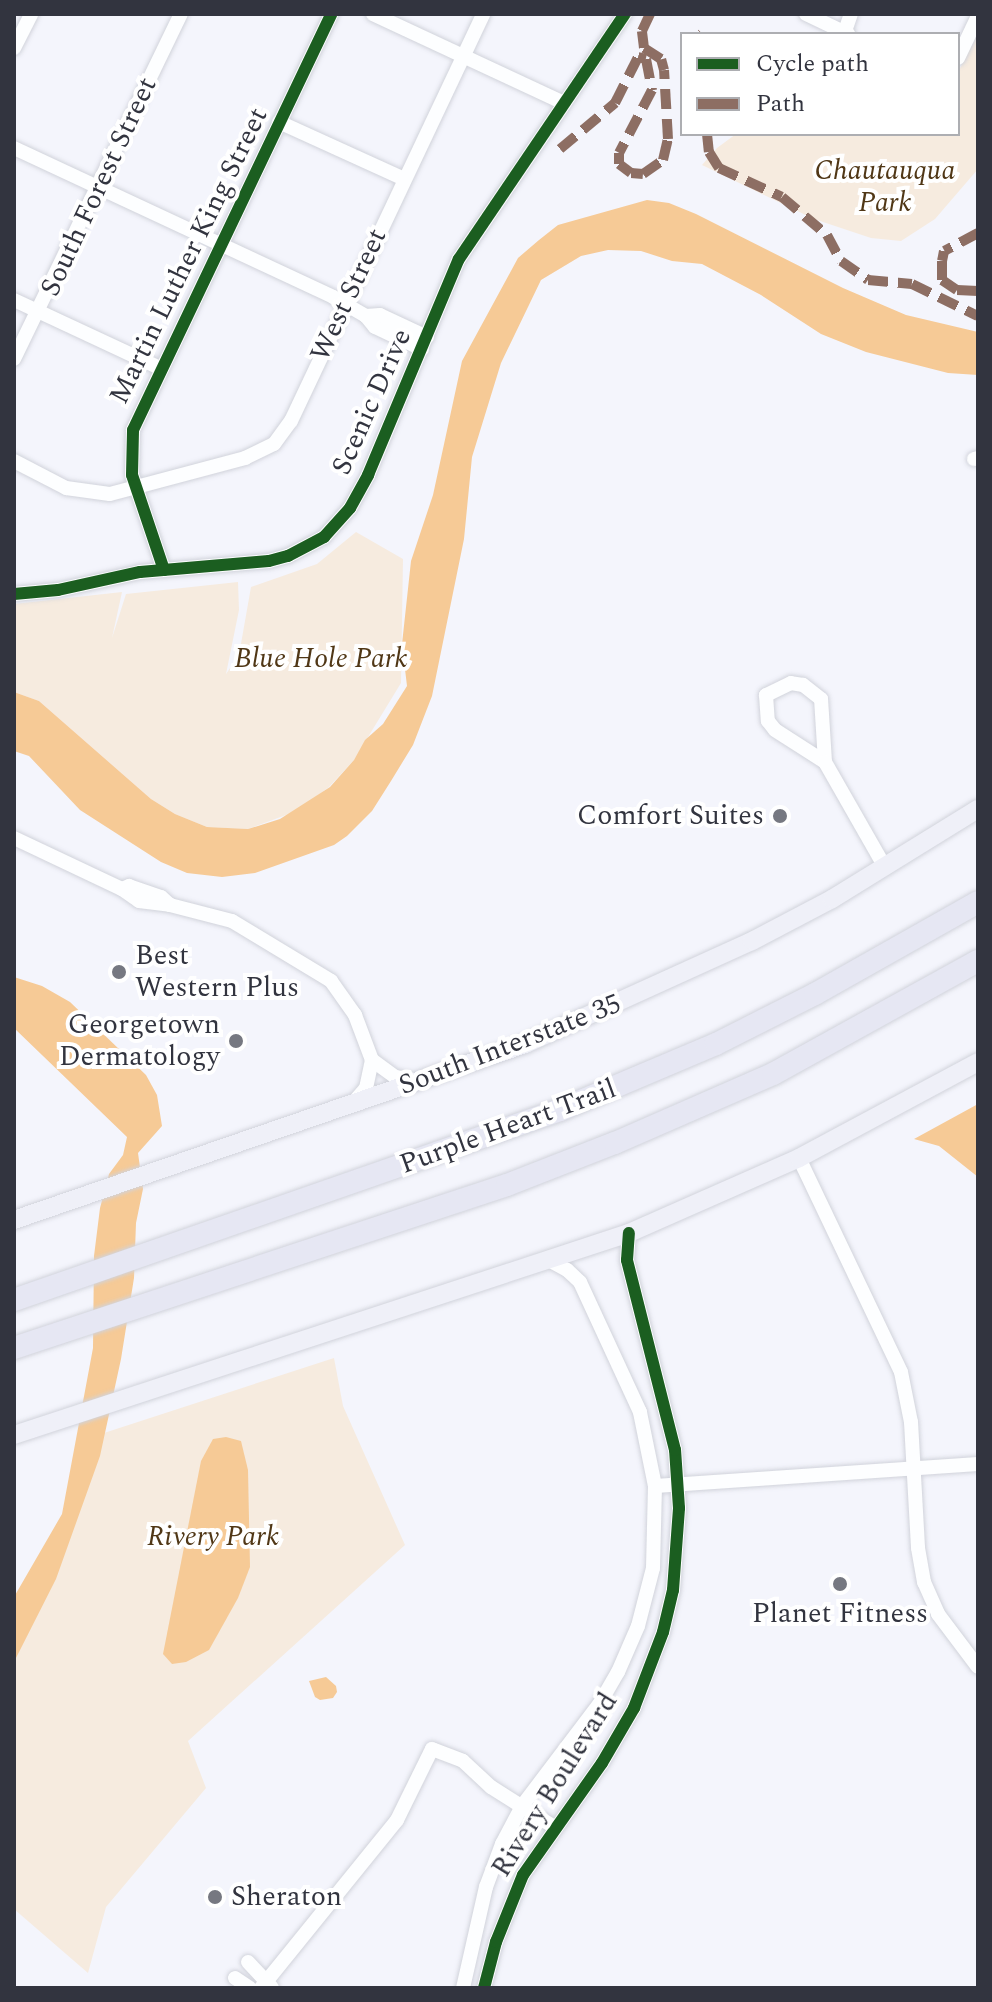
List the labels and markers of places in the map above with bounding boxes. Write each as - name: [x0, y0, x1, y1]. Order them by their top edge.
- place label: Comfort Suites: [577, 799, 764, 833]
- marker: Comfort Suites: [771, 807, 789, 825]
- place label: Best Western Plus: [135, 939, 299, 1005]
- marker: Best Western Plus: [110, 963, 128, 981]
- place label: Georgetown Dermatology: [59, 1008, 220, 1074]
- marker: Georgetown Dermatology: [227, 1032, 245, 1050]
- marker: Planet Fitness: [831, 1575, 849, 1593]
- place label: Planet Fitness: [752, 1597, 928, 1631]
- place label: Sheraton: [231, 1880, 342, 1914]
- marker: Sheraton: [206, 1888, 224, 1906]

